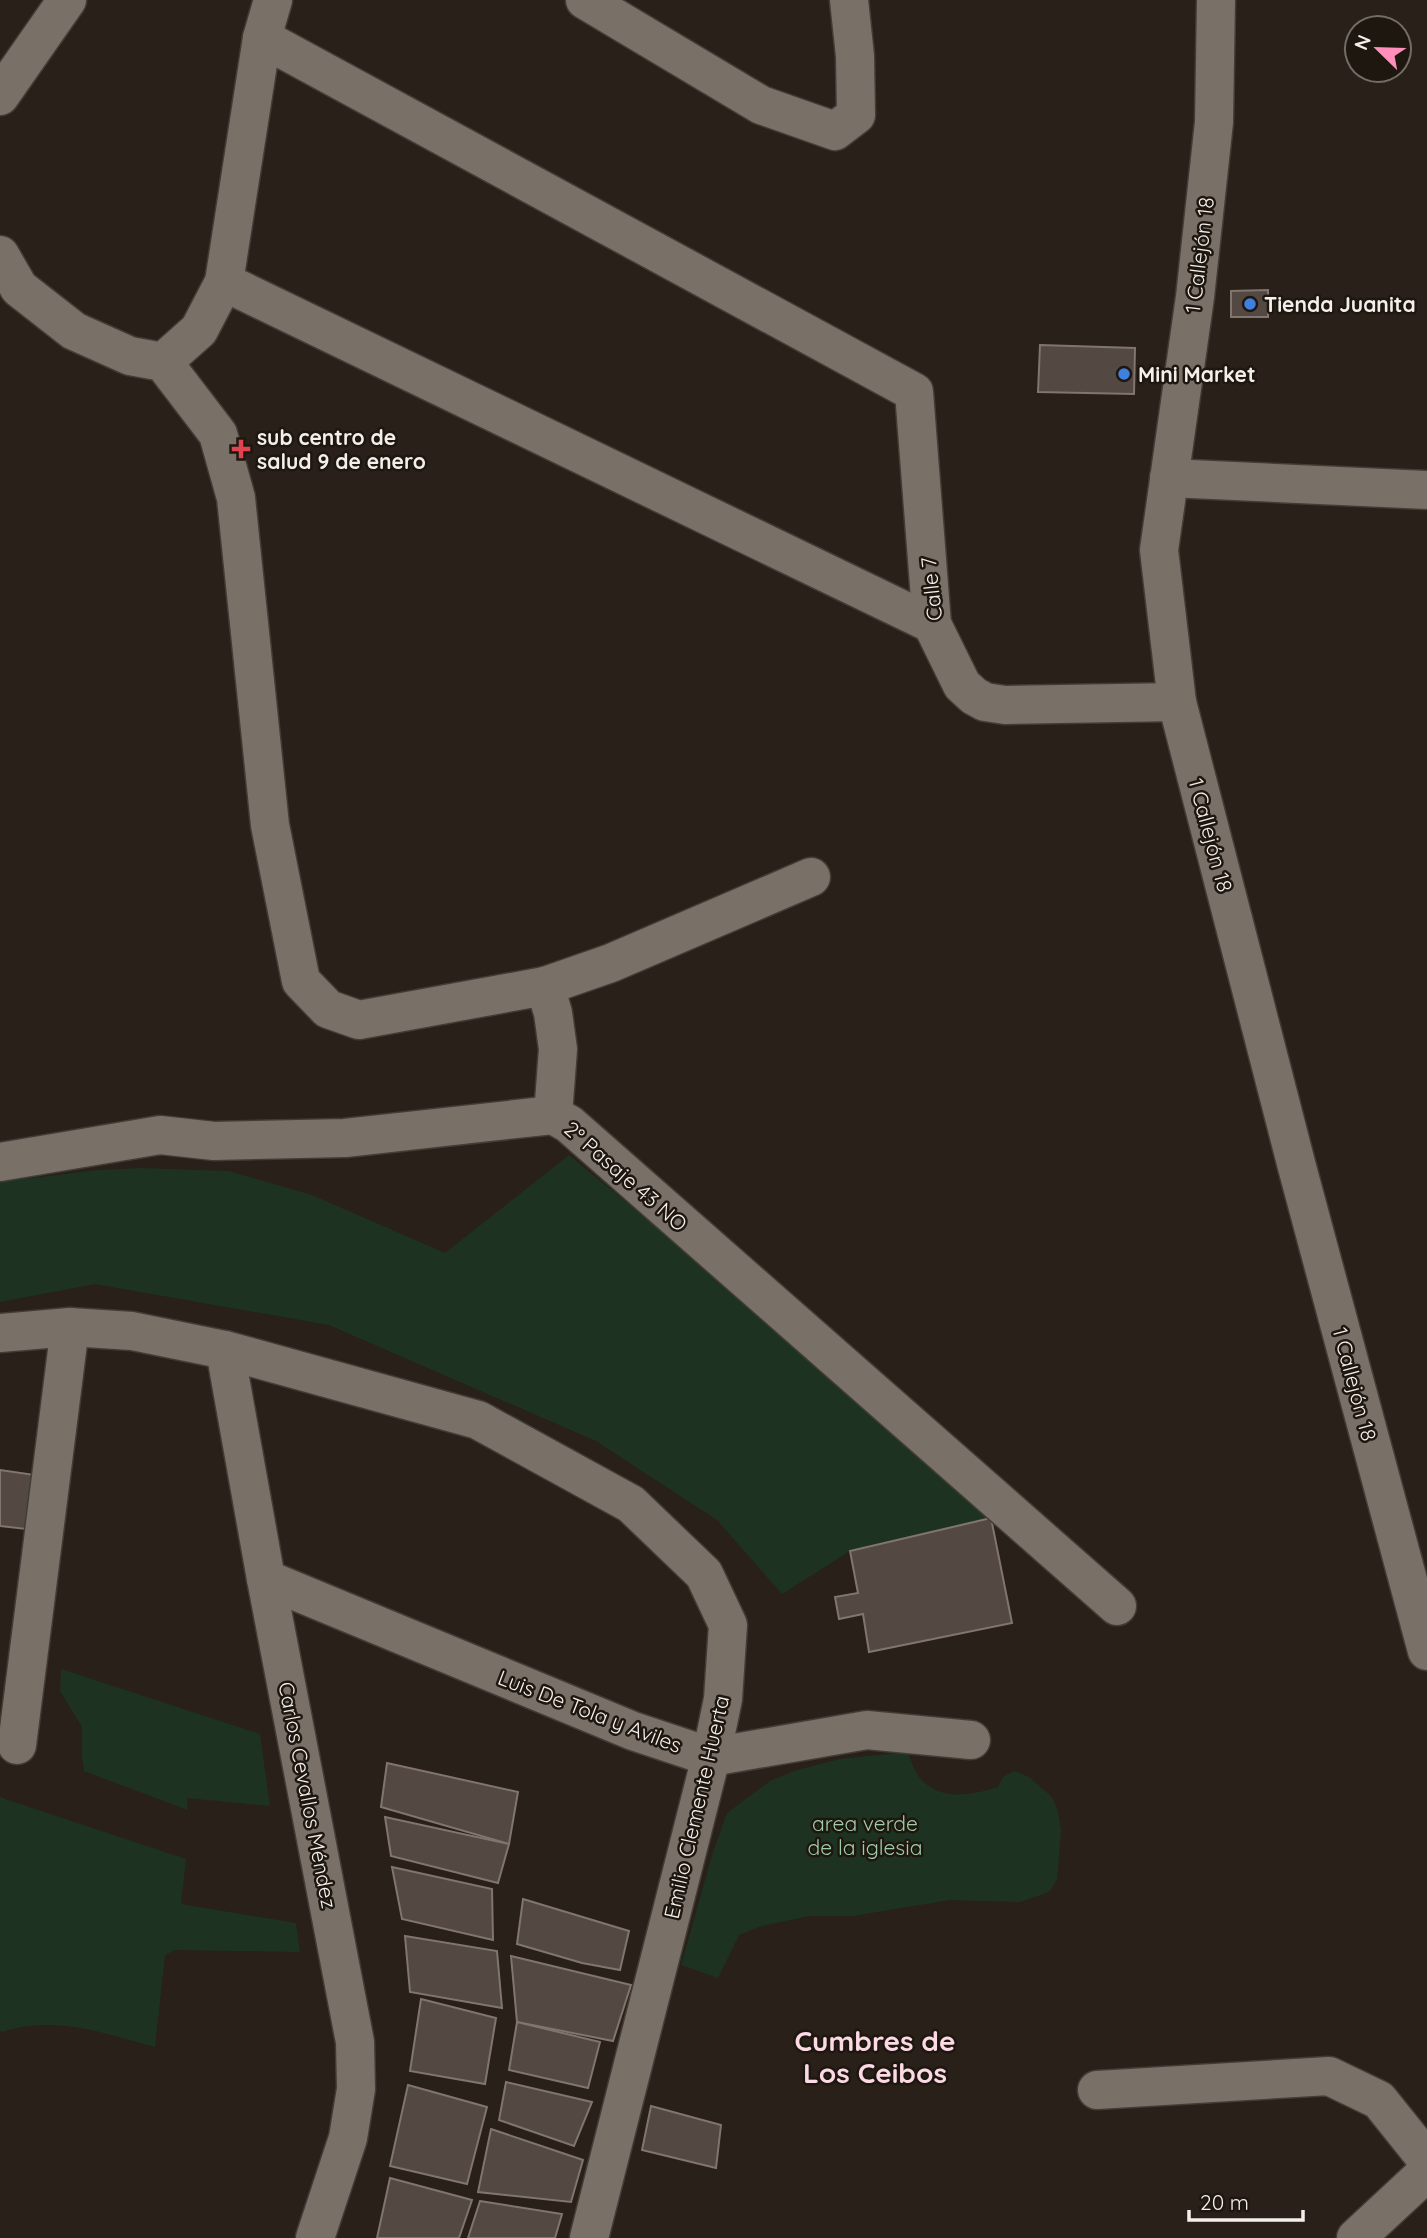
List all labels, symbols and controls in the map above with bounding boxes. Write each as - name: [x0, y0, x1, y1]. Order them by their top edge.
- north arrow: [1343, 14, 1413, 84]
- text: N: [1349, 31, 1376, 53]
- street label: 1 Callejón 18: [1179, 196, 1219, 314]
- place label: Tienda Juanita: [1264, 291, 1416, 317]
- marker: Tienda Juanita: [1242, 296, 1258, 312]
- place label: Mini Market: [1138, 361, 1255, 387]
- marker: Mini Market: [1116, 366, 1132, 382]
- place label: sub centro de salud 9 de enero: [257, 424, 426, 474]
- marker: sub centro de salud 9 de enero: [231, 439, 251, 459]
- street label: Calle 7: [915, 555, 947, 622]
- street label: 1 Callejón 18: [1183, 775, 1239, 895]
- street label: 2° Pasaje 43 NO: [559, 1115, 693, 1237]
- street label: 1 Callejón 18: [1327, 1324, 1383, 1444]
- street label: Luis De Tola y Aviles: [494, 1664, 686, 1758]
- street label: Carlos Cevallos Méndez: [273, 1679, 343, 1911]
- street label: Emilio Clemente Huerta: [658, 1693, 734, 1921]
- park label: area verde de la iglesia: [808, 1810, 922, 1860]
- district label: Cumbres de Los Ceibos: [795, 2023, 955, 2090]
- scale bar: [1189, 2178, 1303, 2222]
- text: 20 m: [1200, 2189, 1249, 2215]

